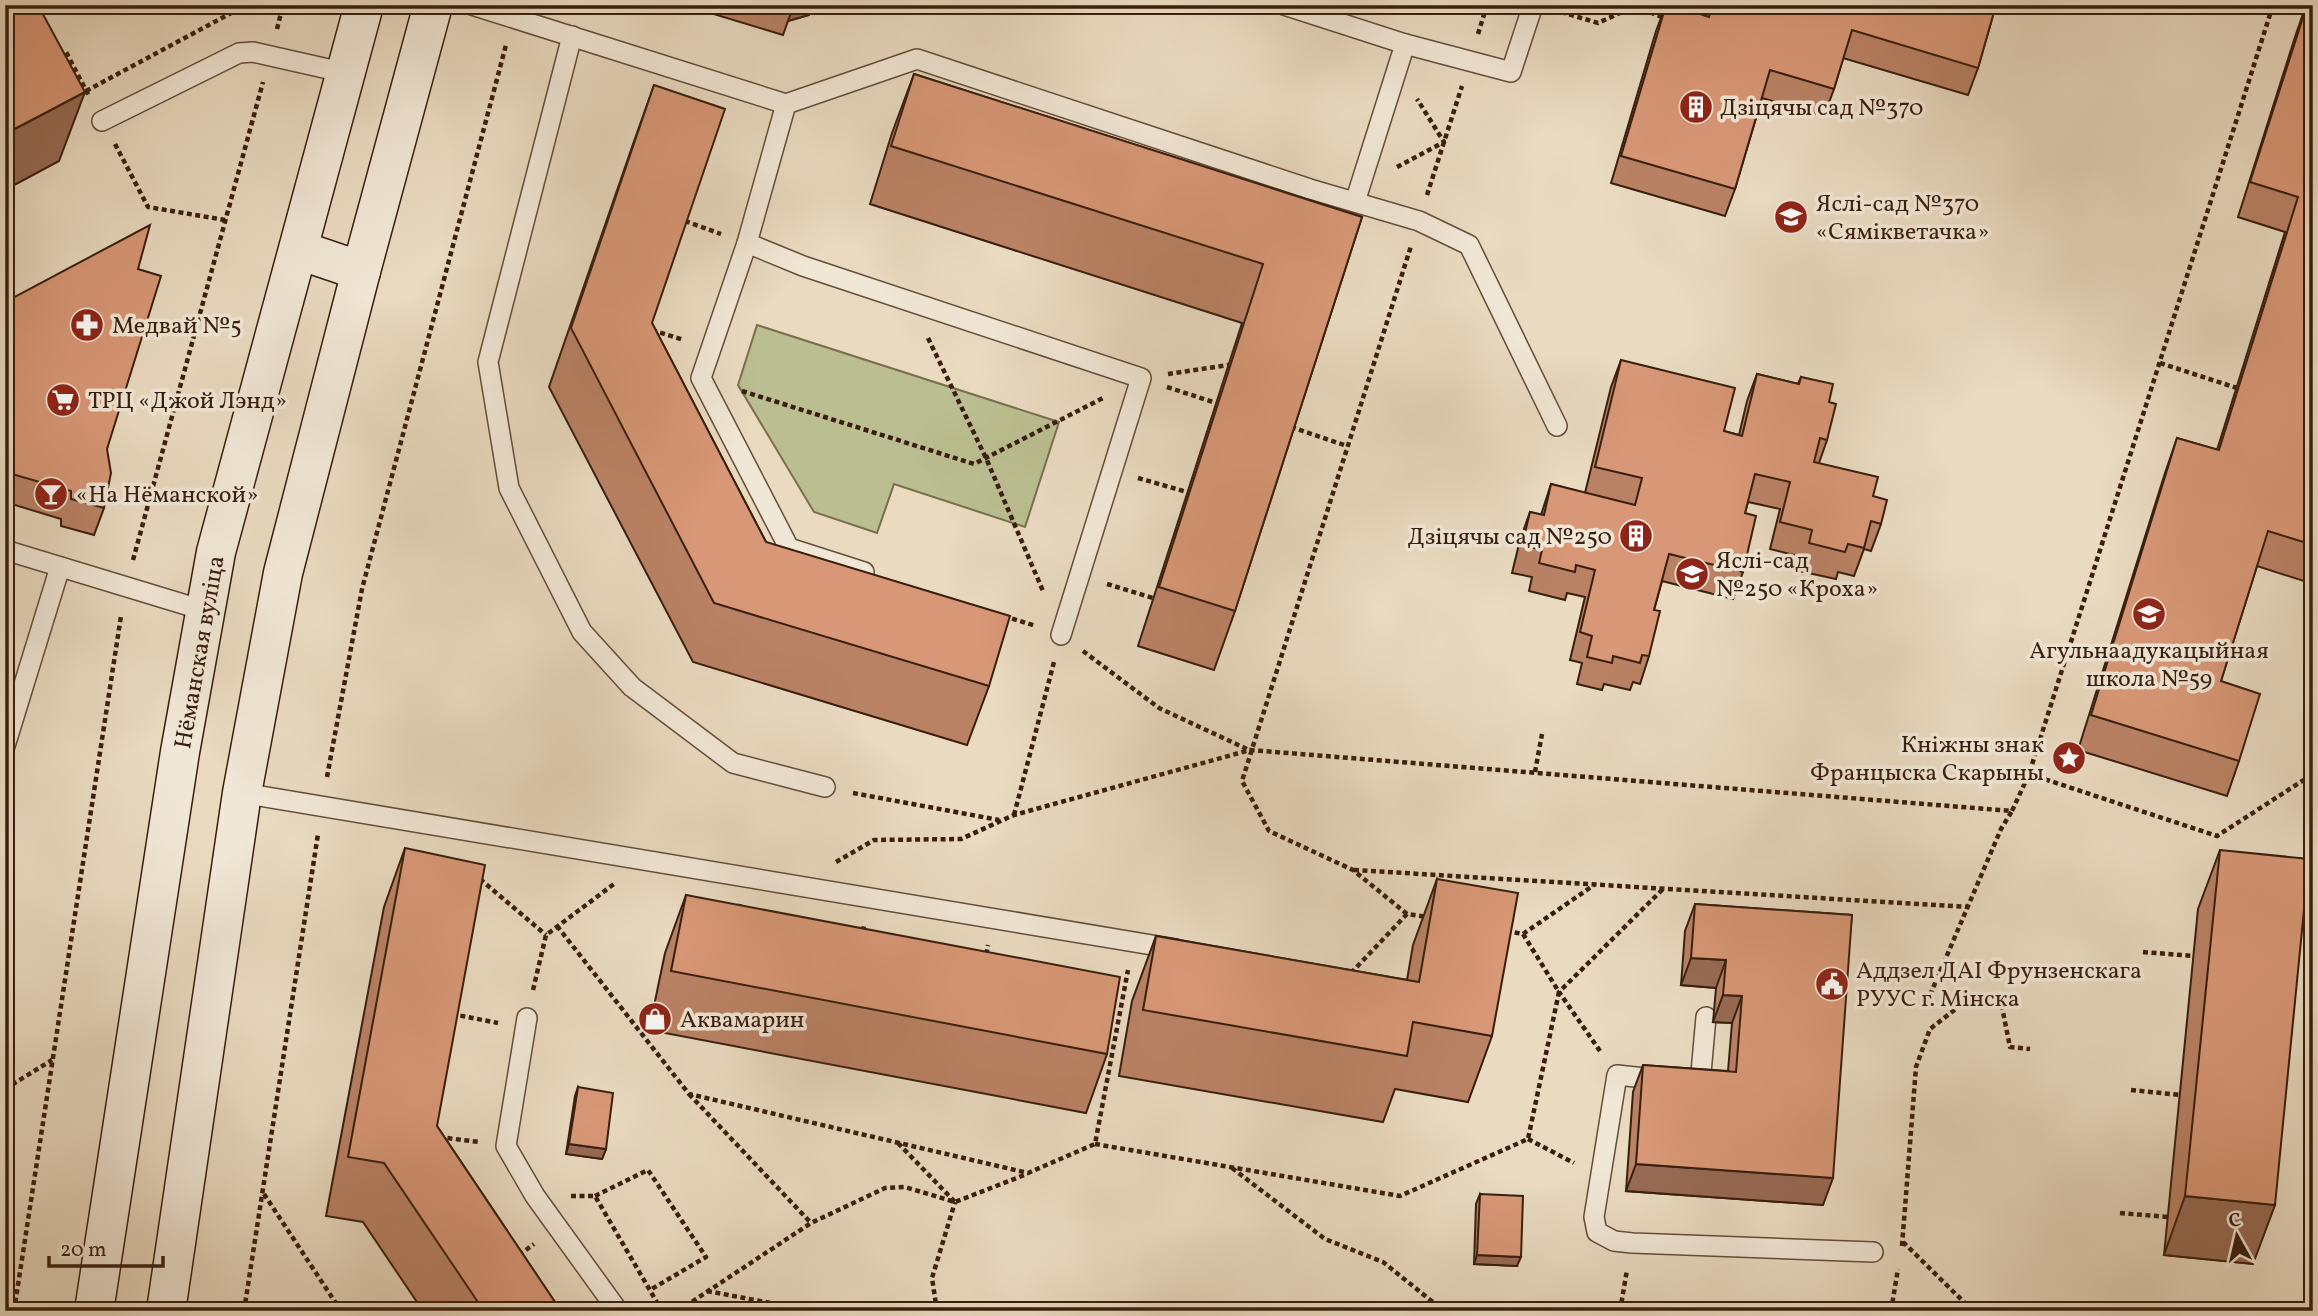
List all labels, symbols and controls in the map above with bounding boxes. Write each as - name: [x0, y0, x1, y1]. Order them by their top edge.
- building icon: Дзіцячы сад №370: [1677, 88, 1715, 126]
- place label: Дзіцячы сад №370: [1720, 92, 1924, 126]
- place label: Яслі-сад №370 «Сямікветачка»: [1816, 188, 1989, 250]
- school or university icon: Яслі-сад №370 «Сямікветачка»: [1772, 198, 1810, 236]
- pharmacy icon: Медвай №5: [68, 306, 106, 344]
- place label: Медвай №5: [112, 310, 242, 344]
- supermarket icon: ТРЦ «Джой Лэнд»: [44, 381, 82, 419]
- place label: ТРЦ «Джой Лэнд»: [88, 385, 287, 419]
- bar icon: «На Нёманской»: [32, 475, 70, 513]
- place label: «На Нёманской»: [76, 479, 259, 513]
- building icon: Дзіцячы сад №250: [1617, 517, 1655, 555]
- place label: Дзіцячы сад №250: [1408, 521, 1612, 555]
- place label: Яслі-сад №250 «Кроха»: [1716, 545, 1878, 607]
- street label: Нёманская вуліца: [167, 553, 235, 752]
- school or university icon: Яслі-сад №250 «Кроха»: [1673, 555, 1711, 593]
- school or university icon: Агульнаадукацыйная школа №59: [2130, 595, 2168, 633]
- place label: Агульнаадукацыйная школа №59: [2029, 635, 2269, 697]
- place label: Кніжны знак Францыска Скарыны: [1810, 729, 2044, 791]
- place icon: Кніжны знак Францыска Скарыны: [2050, 739, 2088, 777]
- place label: Аддзел ДАІ Фрунзенскага РУУС г. Мінска: [1856, 955, 2142, 1017]
- public building icon: Аддзел ДАІ Фрунзенскага РУУС г. Мінска: [1813, 965, 1851, 1003]
- shop icon: Аквамарин: [636, 1000, 674, 1038]
- place label: Аквамарин: [680, 1004, 804, 1038]
- north arrow: [2202, 1200, 2272, 1270]
- text: С: [2227, 1207, 2243, 1235]
- scale bar: [49, 1225, 163, 1269]
- text: 20 m: [60, 1236, 106, 1265]

